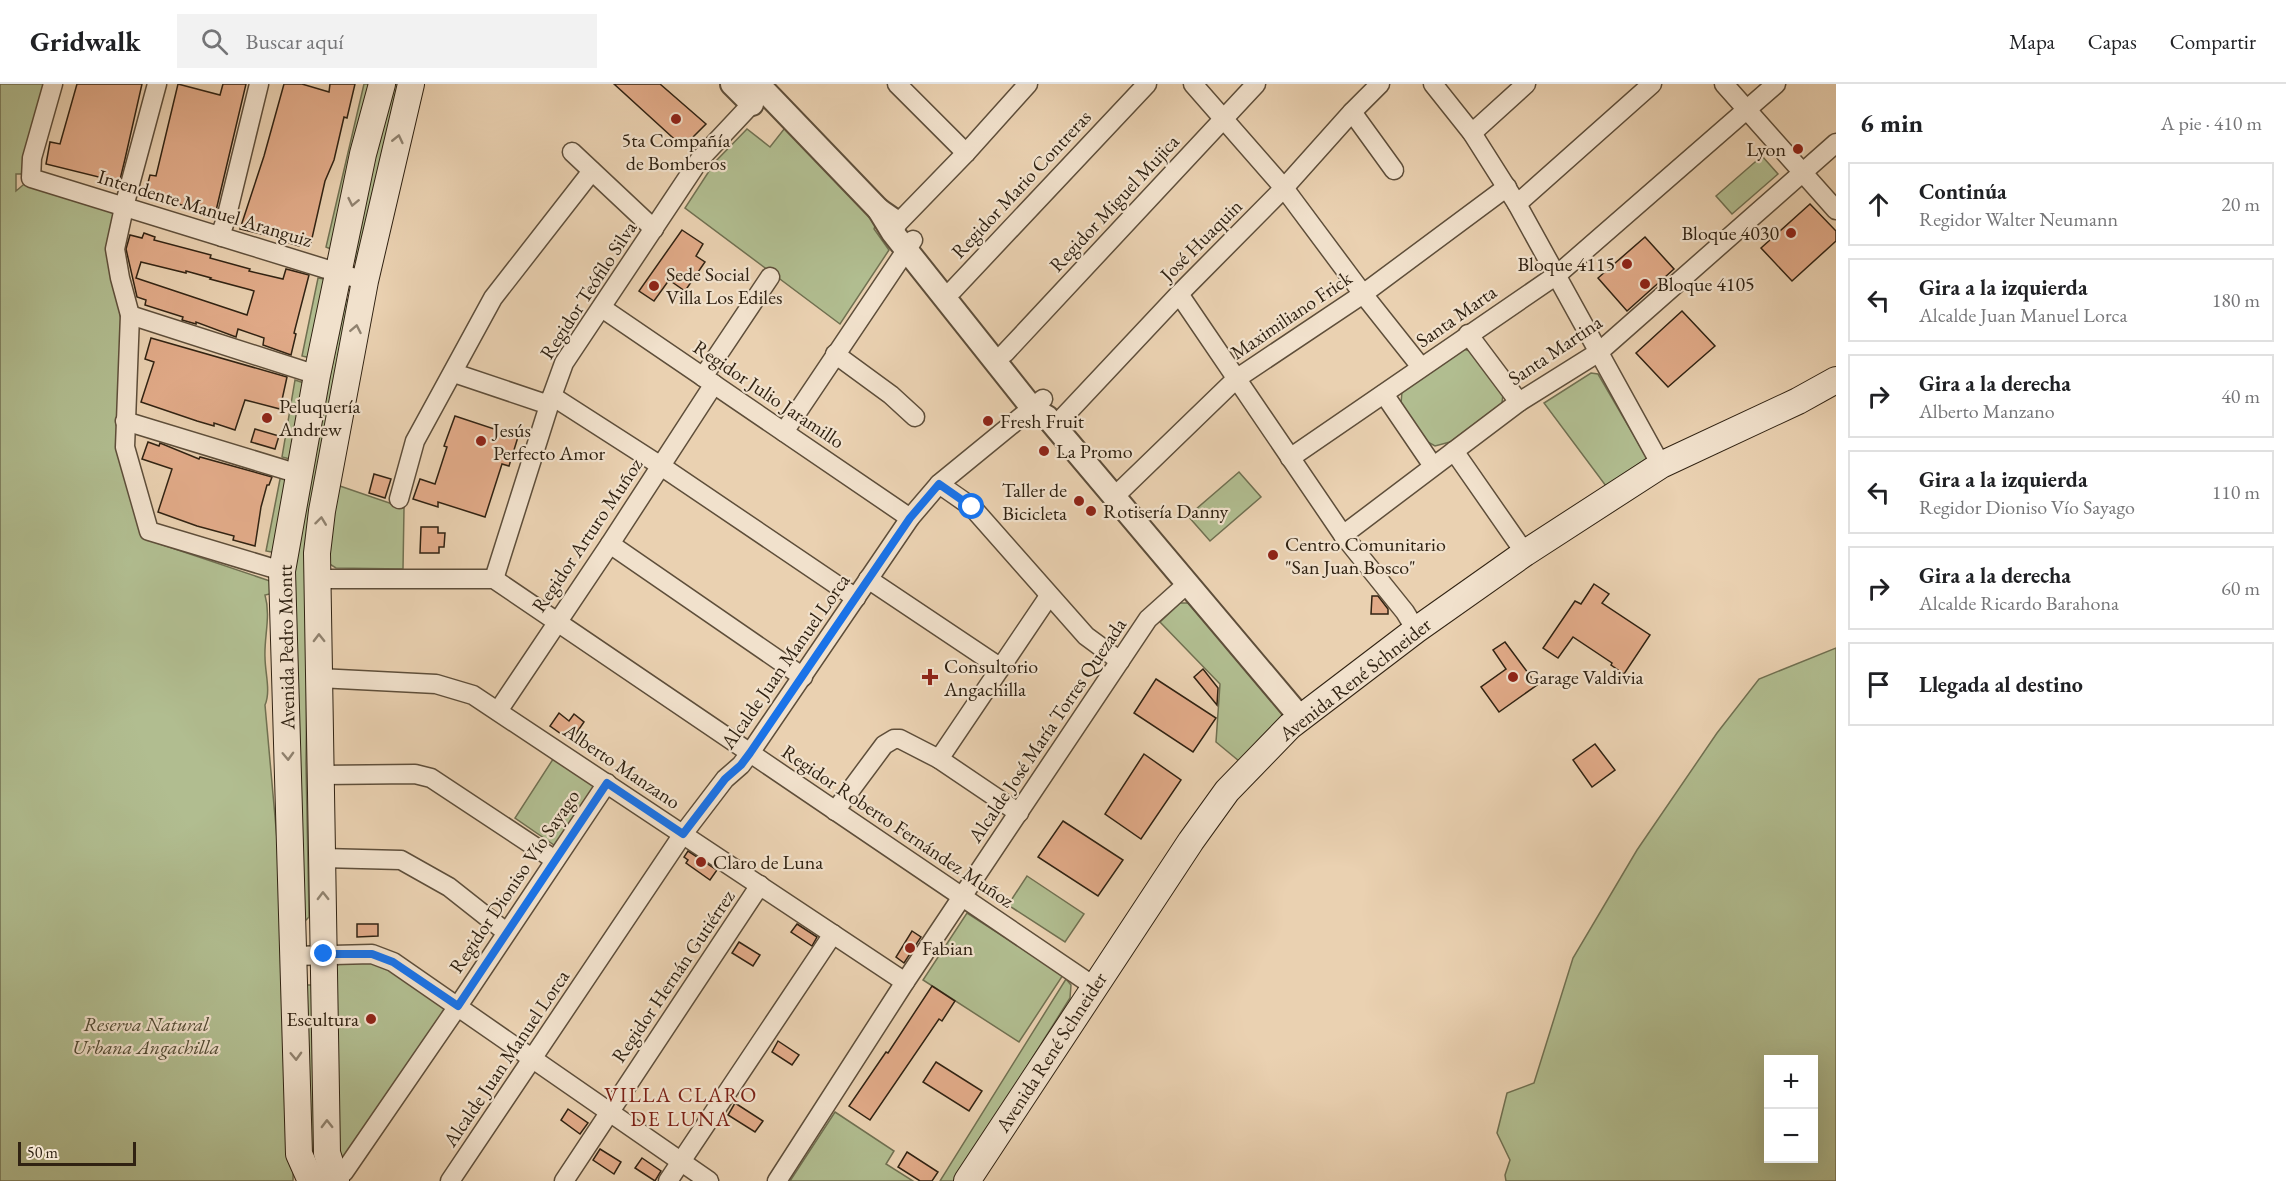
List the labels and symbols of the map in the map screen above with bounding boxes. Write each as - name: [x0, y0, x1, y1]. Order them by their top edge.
- street label: Regidor Mario Contreras: [945, 104, 1097, 264]
- marker: 5ta Compañía de Bomberos: [669, 112, 683, 126]
- place label: 5ta Compañía de Bomberos: [622, 127, 730, 176]
- street label: Regidor Miguel Mujica: [1043, 129, 1185, 277]
- one-way arrow: [391, 134, 404, 144]
- place label: Lyon: [1747, 136, 1786, 162]
- marker: Lyon: [1791, 142, 1805, 156]
- street label: Intendente Manuel Aranguiz: [95, 163, 316, 253]
- street label: José Huaquin: [1153, 193, 1248, 288]
- one-way arrow: [347, 197, 360, 207]
- street label: Regidor Teófilo Silva: [534, 216, 642, 364]
- place label: Bloque 4030: [1681, 220, 1779, 246]
- marker: Bloque 4030: [1784, 226, 1798, 240]
- place label: Bloque 4115: [1517, 251, 1615, 277]
- marker: Bloque 4115: [1620, 257, 1634, 271]
- place label: Sede Social Villa Los Ediles: [666, 261, 782, 310]
- street label: Maximiliano Frick: [1225, 264, 1357, 365]
- place label: Bloque 4105: [1657, 271, 1755, 297]
- marker: Bloque 4105: [1638, 277, 1652, 291]
- marker: Sede Social Villa Los Ediles: [647, 279, 661, 293]
- street label: Santa Marta: [1411, 279, 1501, 353]
- street label: Santa Martina: [1503, 309, 1607, 391]
- one-way arrow: [349, 325, 362, 335]
- street label: Regidor Julio Jaramillo: [688, 334, 850, 454]
- place label: Peluquería Andrew: [278, 393, 361, 442]
- place label: Fresh Fruit: [1000, 408, 1085, 434]
- marker: Peluquería Andrew: [260, 411, 274, 425]
- marker: Fresh Fruit: [981, 414, 995, 428]
- place label: Jesús Perfecto Amor: [491, 417, 606, 466]
- marker: Jesús Perfecto Amor: [474, 434, 488, 448]
- place label: La Promo: [1056, 438, 1133, 464]
- marker: La Promo: [1037, 444, 1051, 458]
- street label: Regidor Arturo Muñoz: [526, 453, 649, 617]
- place label: Taller de Bicicleta: [1002, 477, 1067, 526]
- route start: [958, 493, 984, 519]
- marker: Taller de Bicicleta: [1072, 494, 1086, 508]
- place label: Rotisería Danny: [1103, 498, 1229, 524]
- marker: Rotisería Danny: [1084, 504, 1098, 518]
- one-way arrow: [314, 517, 327, 526]
- place label: Centro Comunitario "San Juan Bosco": [1285, 531, 1446, 580]
- marker: Centro Comunitario "San Juan Bosco": [1266, 548, 1280, 562]
- street label: Avenida Pedro Montt: [272, 564, 300, 731]
- street label: Alcalde Juan Manuel Lorca: [714, 568, 855, 755]
- street label: Avenida René Schneider: [1273, 611, 1437, 747]
- street label: Alcalde José María Torres Quezada: [961, 613, 1132, 848]
- one-way arrow: [312, 633, 325, 642]
- place label: Consultorio Angachilla: [943, 653, 1038, 702]
- place label: Garage Valdivia: [1525, 664, 1644, 690]
- marker: Consultorio Angachilla: [921, 668, 939, 686]
- marker: Garage Valdivia: [1506, 670, 1520, 684]
- street label: Alberto Manzano: [558, 717, 686, 815]
- street label: Regidor Roberto Fernández Muñoz: [777, 738, 1019, 914]
- one-way arrow: [282, 751, 294, 760]
- street label: Regidor Dioniso Vío Sayago: [443, 784, 585, 978]
- place label: Claro de Luna: [713, 849, 823, 875]
- marker: Claro de Luna: [694, 855, 708, 869]
- street label: Regidor Hernán Gutiérrez: [605, 884, 741, 1067]
- one-way arrow: [317, 891, 329, 900]
- place label: Fabian: [922, 935, 974, 961]
- route end: [310, 940, 336, 966]
- marker: Fabian: [903, 941, 917, 955]
- street label: Alcalde Juan Manuel Lorca: [436, 964, 575, 1153]
- street label: Avenida René Schneider: [989, 967, 1113, 1138]
- place label: Escultura: [286, 1006, 359, 1032]
- park label: Reserva Natural Urbana Angachilla: [72, 1011, 220, 1060]
- marker: Escultura: [364, 1012, 378, 1026]
- one-way arrow: [290, 1052, 303, 1061]
- district label: VILLA CLARO DE LUNA: [604, 1081, 758, 1132]
- one-way arrow: [321, 1119, 333, 1128]
- scale bar: [18, 1139, 136, 1166]

